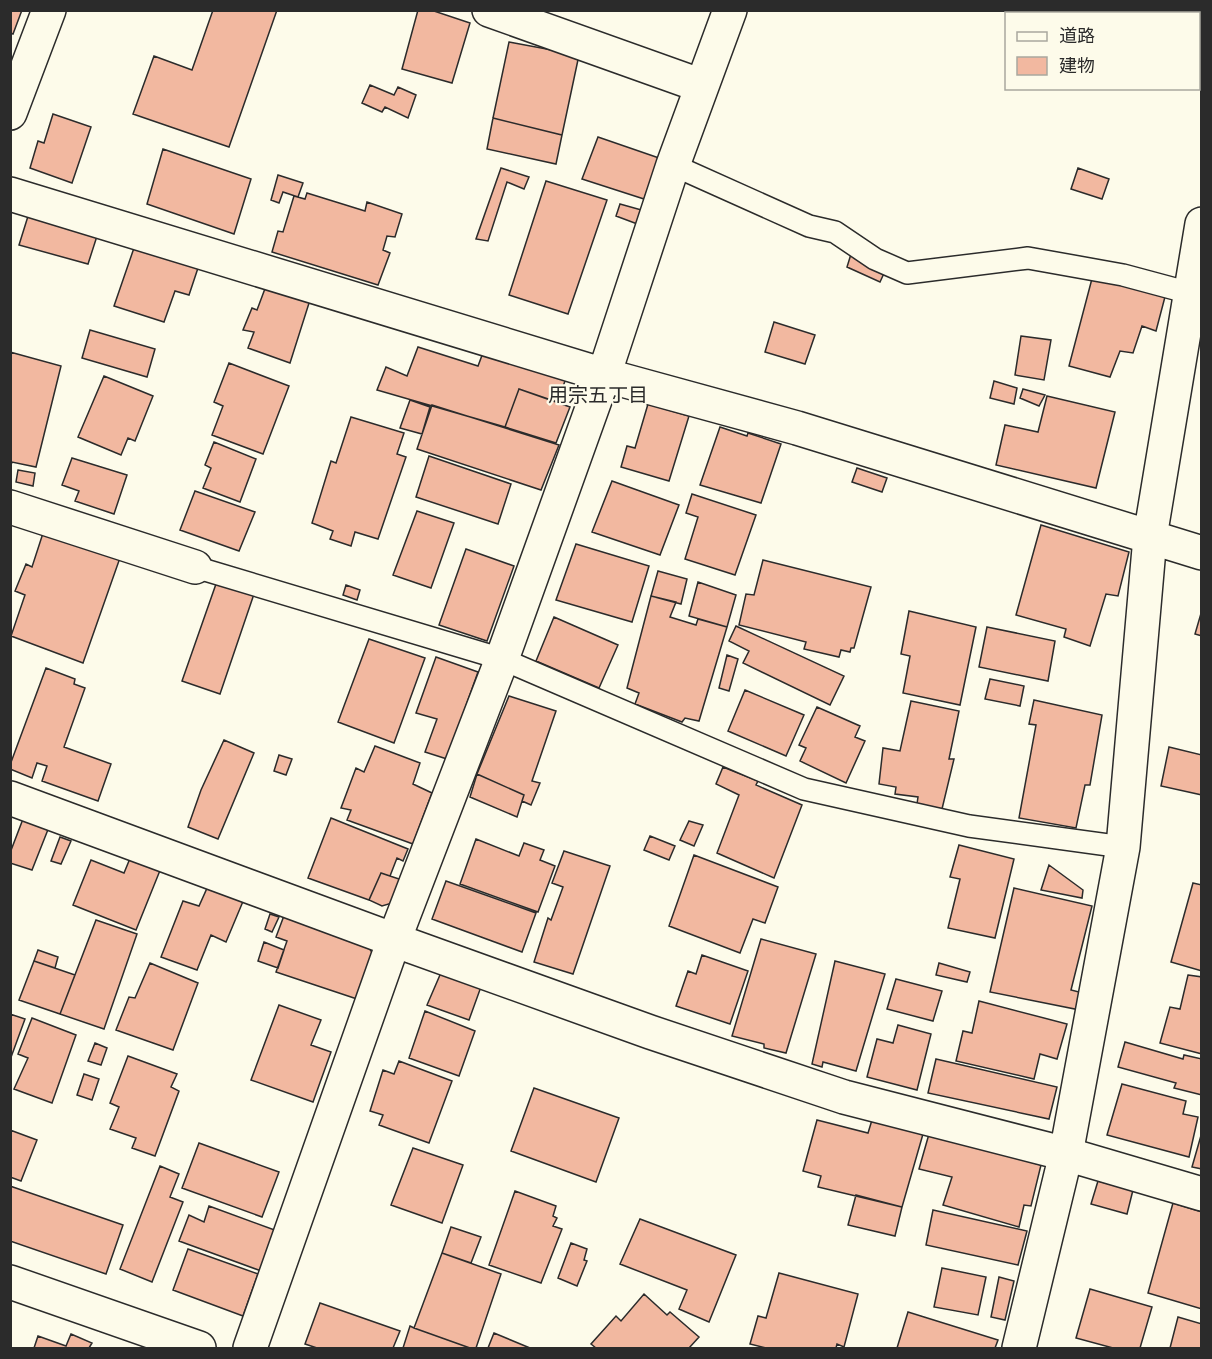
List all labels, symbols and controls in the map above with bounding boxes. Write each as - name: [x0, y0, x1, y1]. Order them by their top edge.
- legend: [1005, 12, 1200, 90]
- text: 道路: [1059, 23, 1095, 48]
- text: 建物: [1059, 53, 1095, 78]
- district label: 用宗五丁目: [548, 381, 648, 409]

